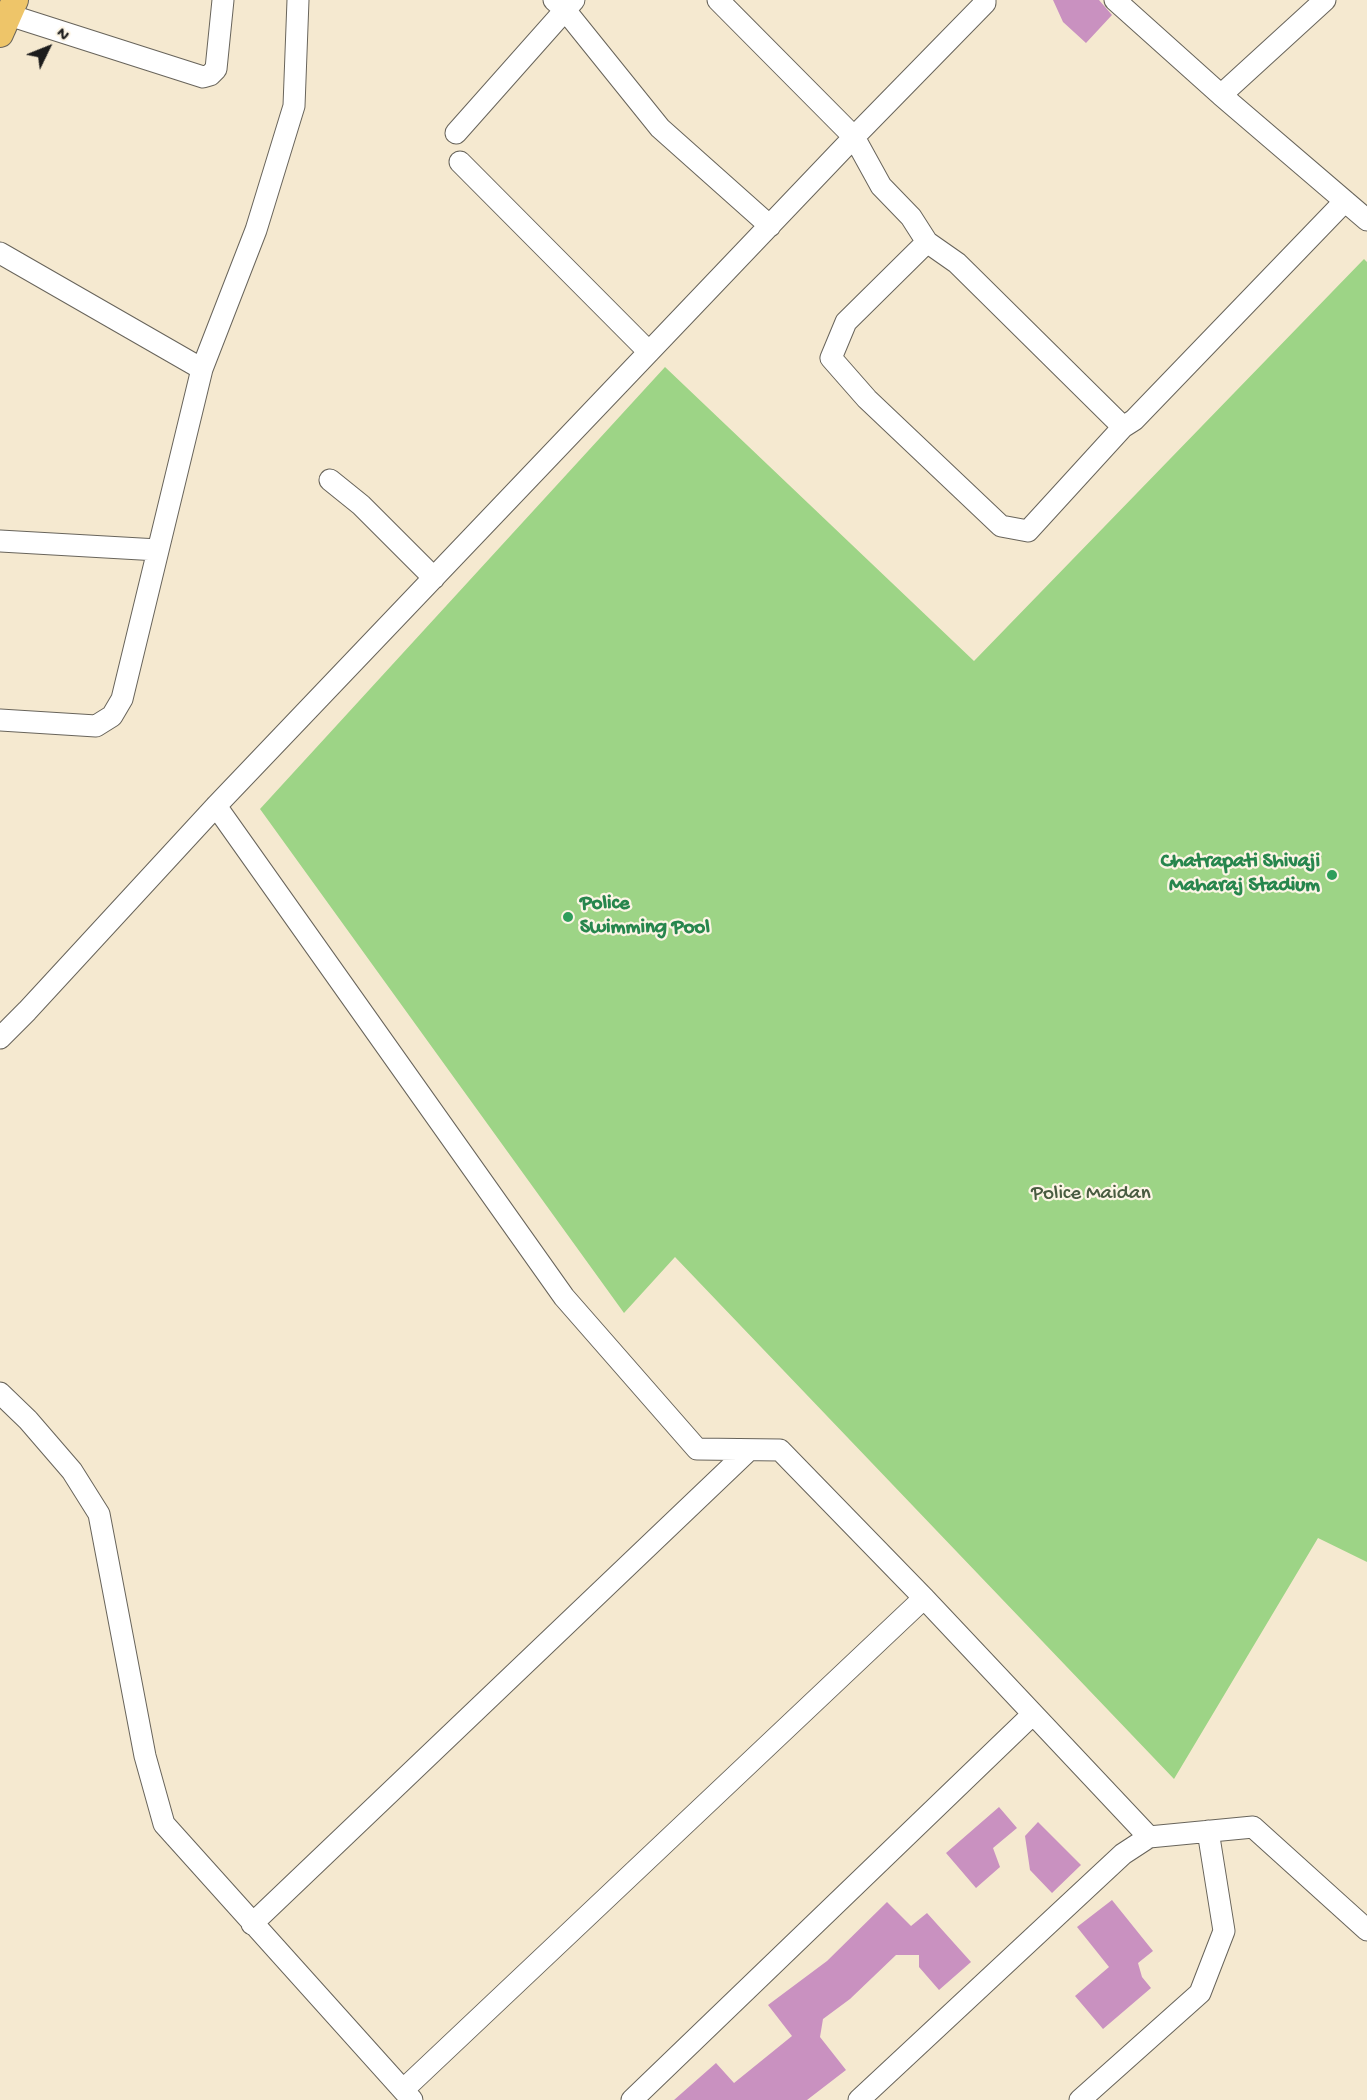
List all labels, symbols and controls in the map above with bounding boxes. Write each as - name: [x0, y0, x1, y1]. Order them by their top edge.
- north arrow: [18, 18, 78, 78]
- text: N: [51, 25, 72, 46]
- place label: Chatrapati Shivaji Maharaj Stadium: [1161, 850, 1320, 900]
- marker: Chatrapati Shivaji Maharaj Stadium: [1325, 868, 1339, 882]
- place label: Police Swimming Pool: [580, 892, 710, 942]
- marker: Police Swimming Pool: [561, 910, 575, 924]
- park label: Police Maidan: [1031, 1182, 1151, 1208]

